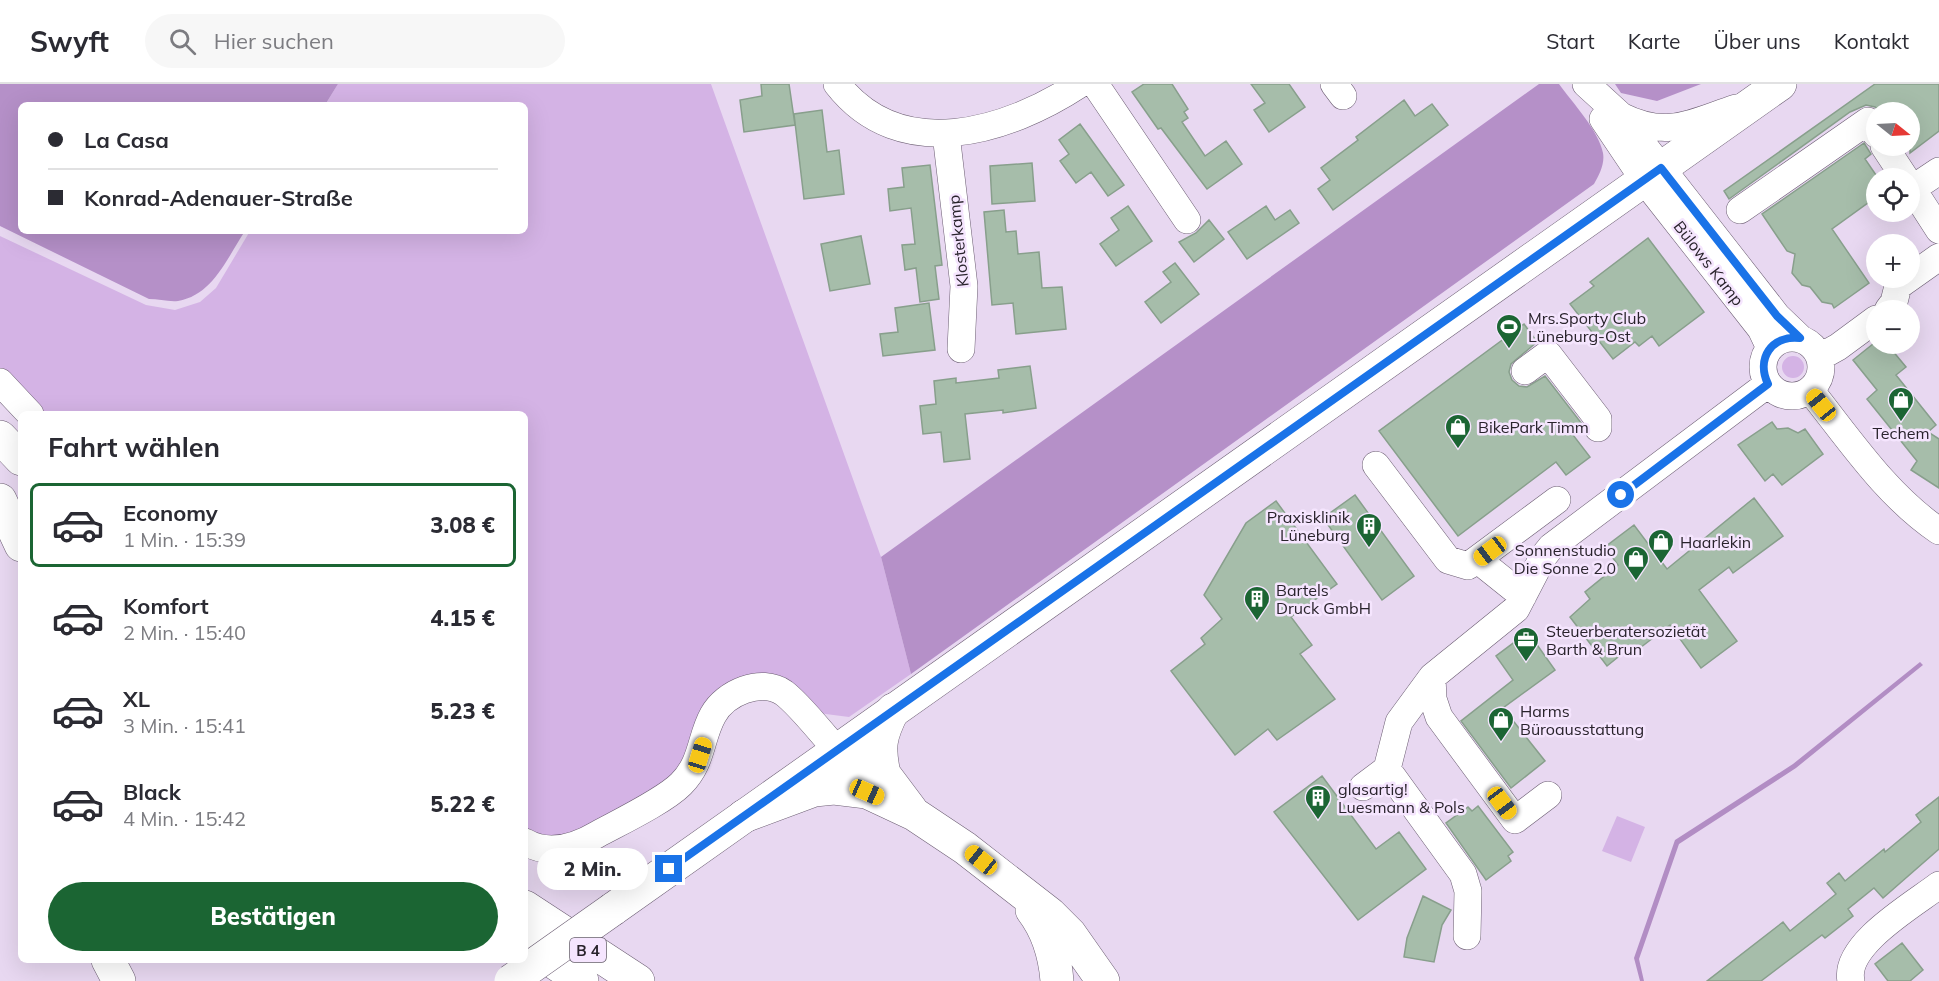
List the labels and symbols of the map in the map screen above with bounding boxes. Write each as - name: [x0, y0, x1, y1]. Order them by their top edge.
- north arrow: [1866, 102, 1920, 156]
- street label: Klosterkamp: [943, 194, 973, 288]
- street label: Bülows Kamp: [1670, 217, 1748, 309]
- place label: Mrs.Sporty Club Lüneburg-Ost: [1528, 308, 1646, 346]
- sports icon: Mrs.Sporty Club Lüneburg-Ost: [1494, 312, 1524, 350]
- car: [1803, 385, 1839, 425]
- shop icon: Techem: [1886, 385, 1916, 423]
- shop icon: BikePark Timm: [1443, 412, 1473, 450]
- place label: BikePark Timm: [1478, 417, 1589, 437]
- place label: Techem: [1872, 423, 1930, 443]
- route start: [1607, 481, 1634, 508]
- place label: Praxisklinik Lüneburg: [1267, 507, 1351, 545]
- building icon: Praxisklinik Lüneburg: [1354, 511, 1384, 549]
- shop icon: Haarlekin: [1646, 527, 1676, 565]
- place label: Haarlekin: [1680, 532, 1751, 552]
- car: [1470, 533, 1510, 569]
- place label: Sonnenstudio Die Sonne 2.0: [1514, 540, 1616, 578]
- shop icon: Sonnenstudio Die Sonne 2.0: [1621, 544, 1651, 582]
- place label: Bartels Druck GmbH: [1276, 580, 1371, 618]
- building icon: Bartels Druck GmbH: [1242, 584, 1272, 622]
- place label: Steuerberatersozietät Barth & Brun: [1546, 621, 1706, 659]
- office icon: Steuerberatersozietät Barth & Brun: [1511, 625, 1541, 663]
- place label: Harms Büroausstattung: [1520, 701, 1644, 739]
- shop icon: Harms Büroausstattung: [1486, 705, 1516, 743]
- car: [686, 735, 714, 775]
- car: [847, 776, 887, 808]
- place label: glasartig! Luesmann & Pols: [1338, 779, 1465, 817]
- building icon: glasartig! Luesmann & Pols: [1303, 783, 1333, 821]
- car: [1484, 783, 1520, 823]
- car: [961, 842, 1001, 878]
- callout: 2 Min.: [537, 848, 648, 890]
- route end: [655, 855, 682, 882]
- road number: B 4: [570, 938, 606, 962]

